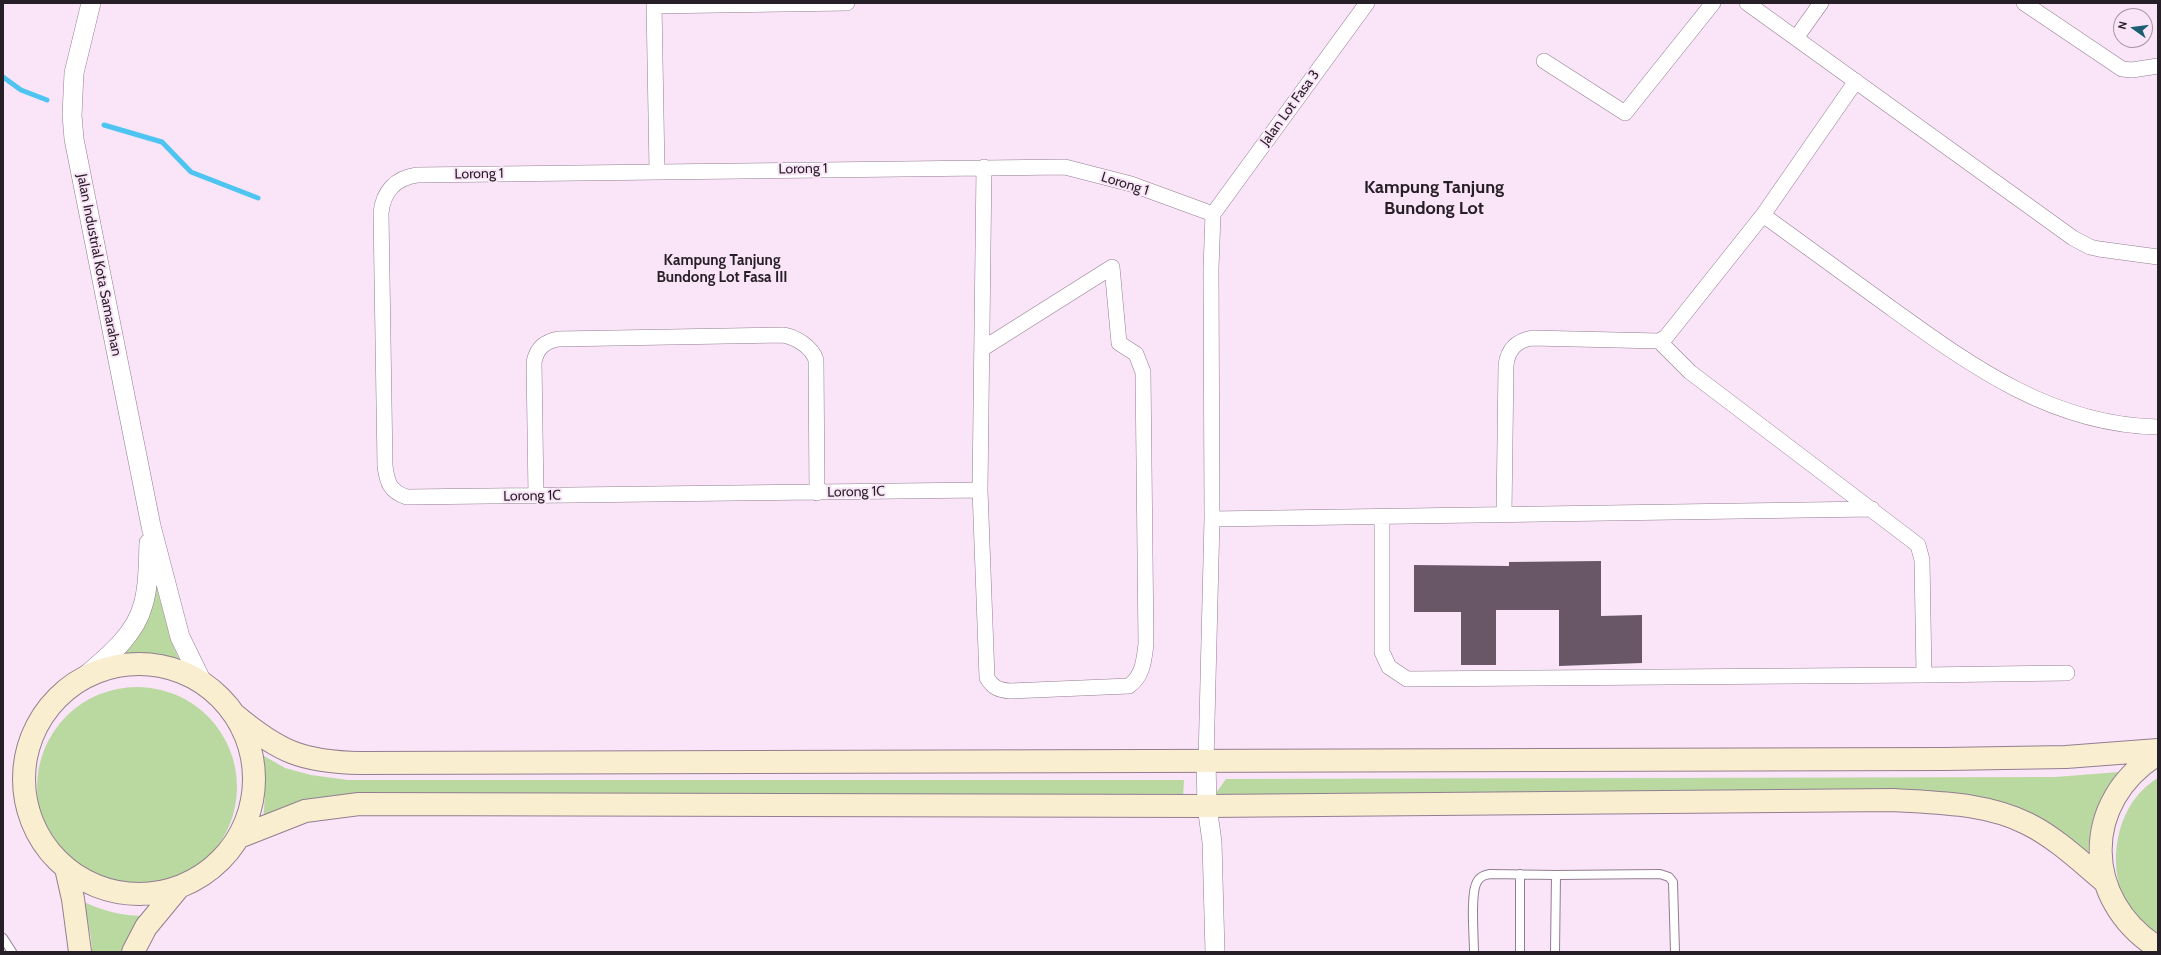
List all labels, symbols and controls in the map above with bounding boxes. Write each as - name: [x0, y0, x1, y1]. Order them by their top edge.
- north arrow: [2113, 8, 2153, 48]
- text: N: [2115, 20, 2130, 31]
- street label: Jalan Lot Fasa 3: [1257, 67, 1323, 149]
- street label: Lorong 1: [778, 160, 828, 178]
- street label: Lorong 1: [454, 165, 504, 183]
- street label: Lorong 1: [1099, 169, 1151, 199]
- street label: Jalan Industrial Kota Samarahan: [73, 172, 125, 358]
- district label: Kampung Tanjung Bundong Lot: [1364, 177, 1504, 220]
- district label: Kampung Tanjung Bundong Lot Fasa III: [656, 252, 788, 287]
- street label: Lorong 1C: [827, 483, 885, 501]
- street label: Lorong 1C: [503, 487, 561, 505]

